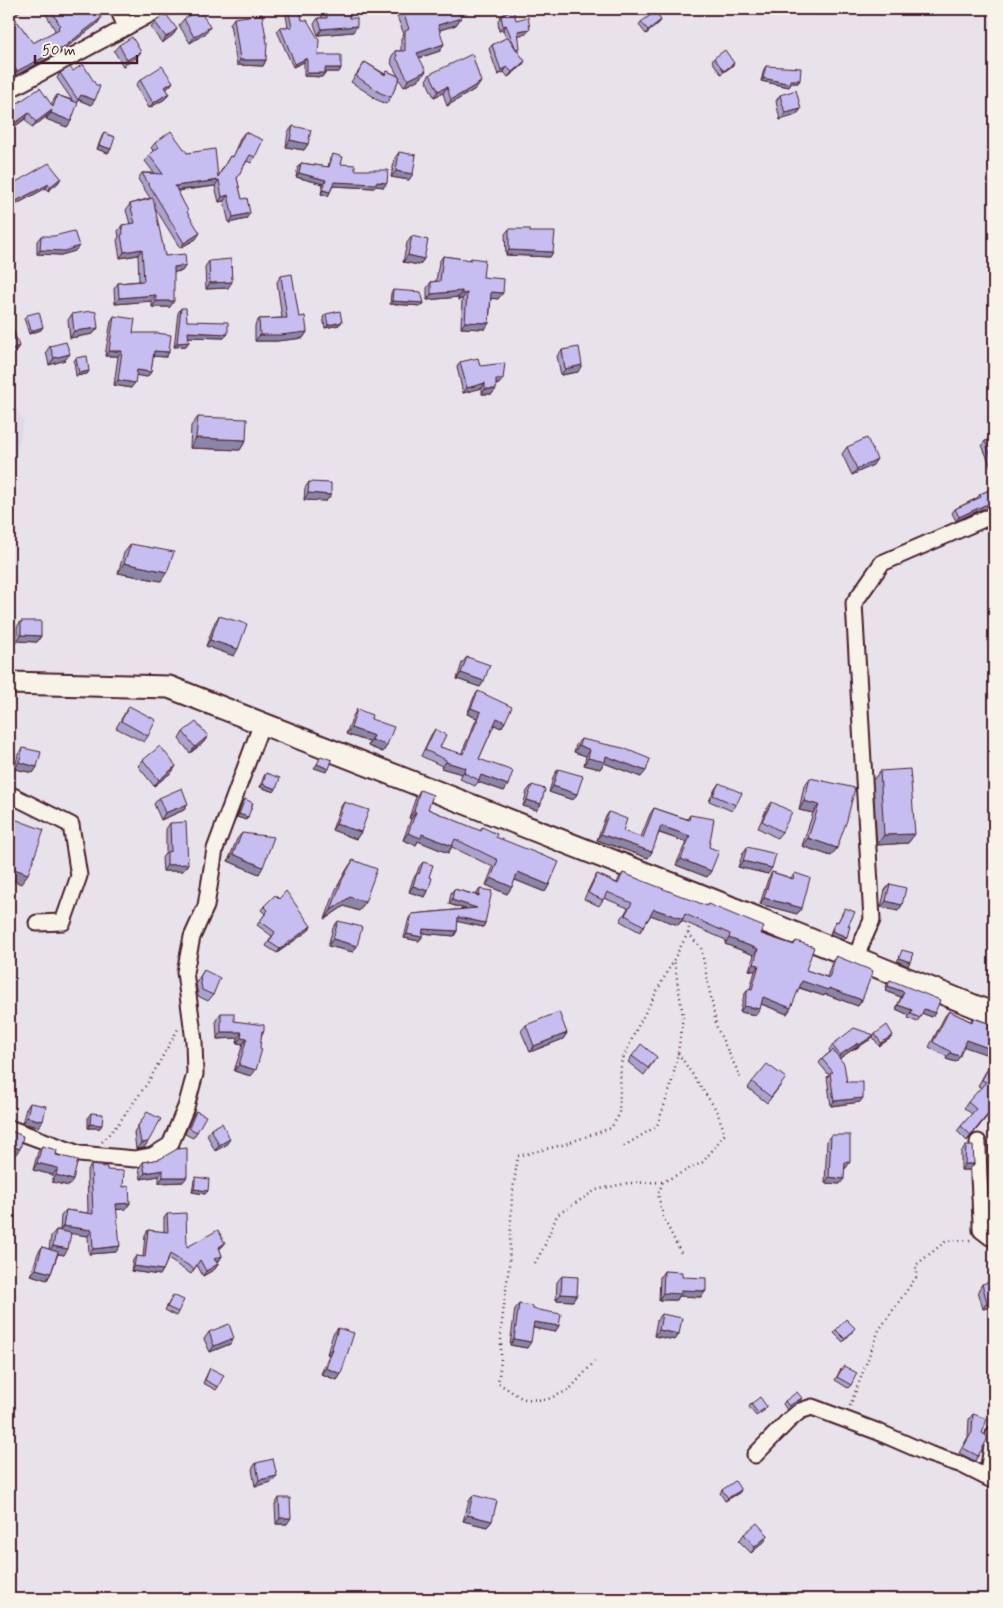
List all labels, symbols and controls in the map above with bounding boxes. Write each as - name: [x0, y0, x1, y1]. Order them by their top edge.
- scale bar: [35, 32, 138, 64]
- text: 50 m: [42, 41, 76, 61]

